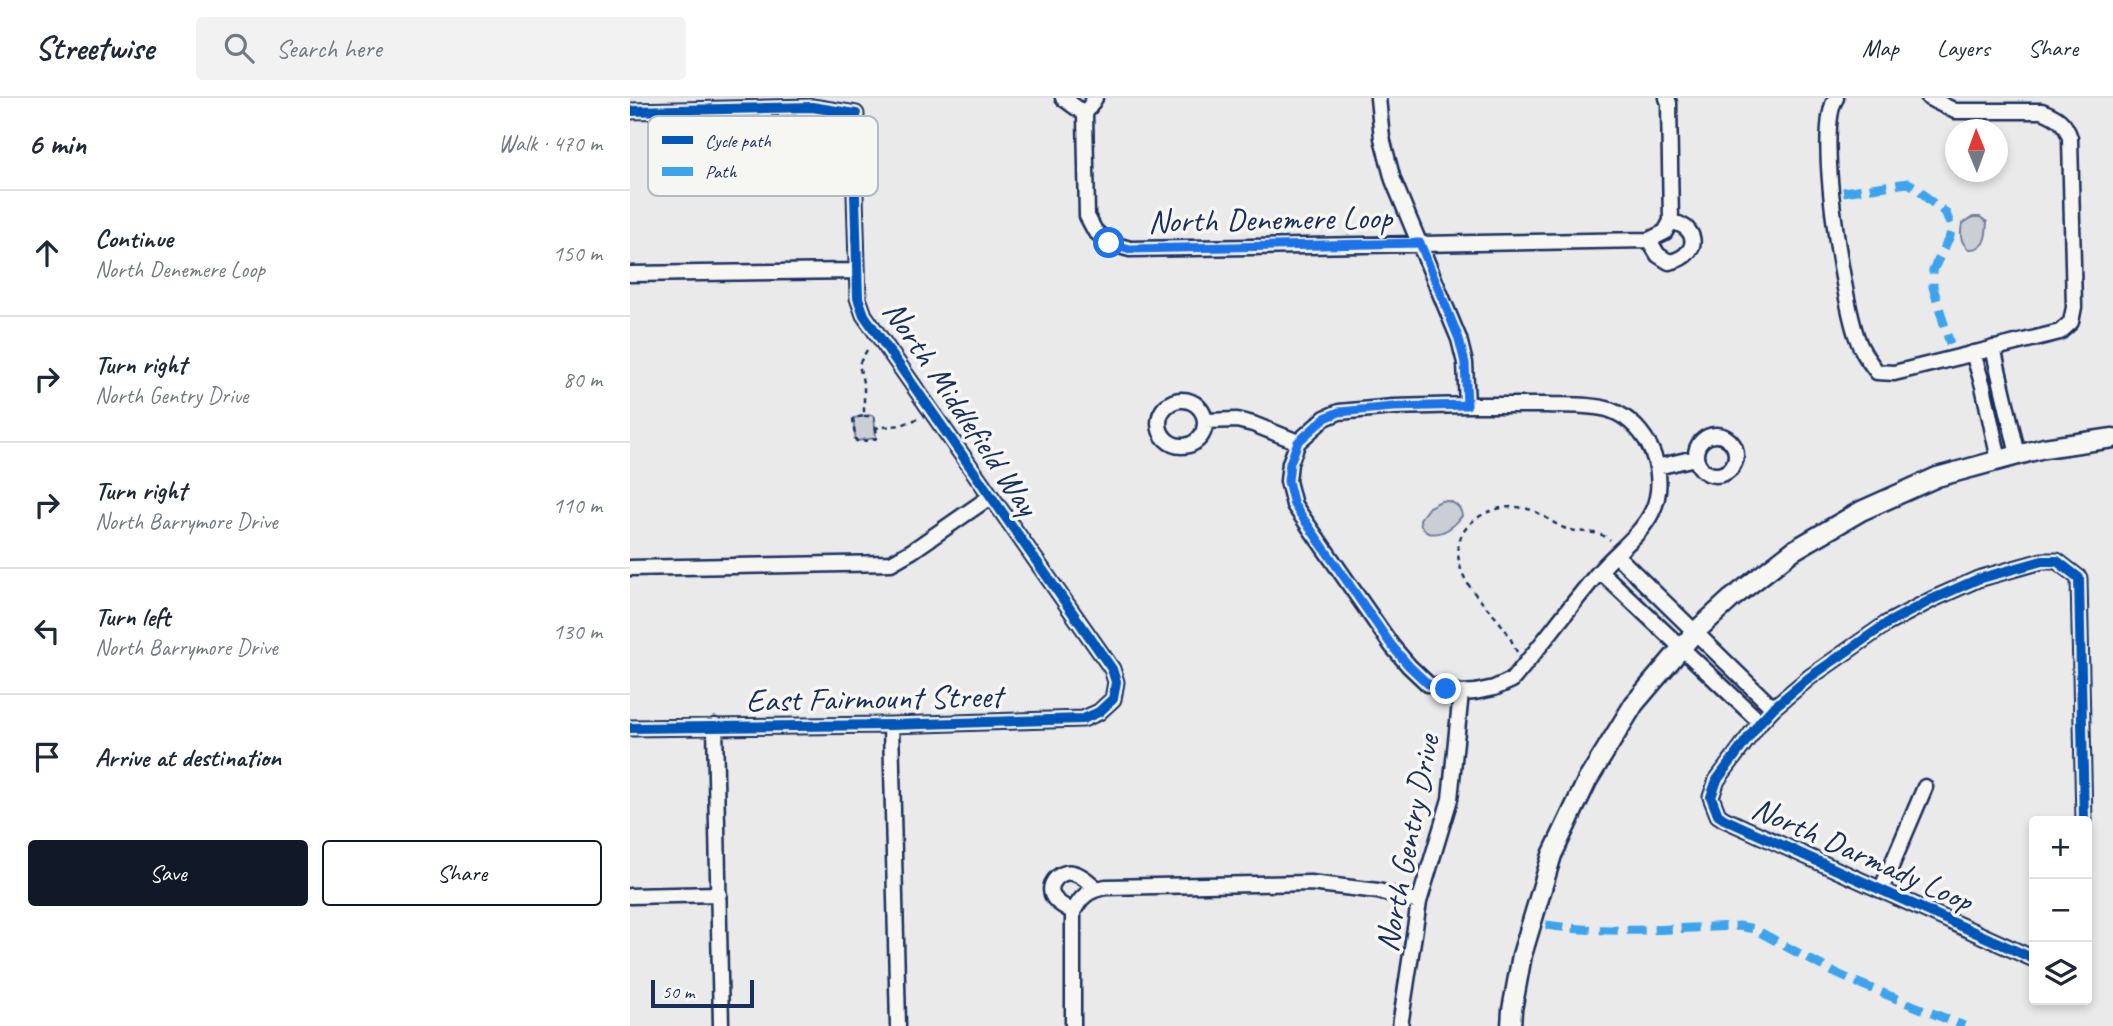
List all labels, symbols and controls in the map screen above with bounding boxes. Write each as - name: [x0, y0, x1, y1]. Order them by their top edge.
- search box: [196, 17, 686, 80]
- text: Streetwise: [35, 27, 154, 69]
- icon: search: [220, 29, 258, 67]
- text: Search here: [276, 32, 382, 65]
- text: Map: [1862, 33, 1899, 63]
- text: Layers: [1937, 33, 1990, 63]
- text: Share: [2028, 33, 2078, 63]
- legend: [648, 116, 878, 196]
- north arrow: [1945, 119, 2008, 182]
- text: 6 min: [28, 125, 86, 163]
- text: Walk · 470 m: [498, 129, 602, 158]
- text: Cycle path: [705, 129, 771, 153]
- text: Path: [705, 160, 738, 184]
- street label: North Denemere Loop: [1148, 196, 1394, 242]
- text: Continue: [95, 222, 173, 255]
- route start: [1093, 227, 1124, 258]
- icon: ahead: [28, 234, 66, 272]
- text: 150 m: [553, 239, 602, 268]
- text: North Denemere Loop: [95, 255, 265, 284]
- street label: North Middlefield Way: [874, 292, 1050, 525]
- text: Turn right: [95, 348, 186, 381]
- icon: right: [28, 360, 66, 398]
- text: 80 m: [563, 365, 602, 394]
- text: North Gentry Drive: [95, 381, 248, 410]
- text: Turn right: [95, 474, 186, 507]
- icon: right: [28, 486, 66, 524]
- text: 110 m: [553, 491, 602, 520]
- text: North Barrymore Drive: [95, 507, 277, 536]
- text: Turn left: [95, 600, 170, 633]
- icon: left: [28, 612, 66, 650]
- text: 130 m: [553, 617, 602, 646]
- text: North Barrymore Drive: [95, 633, 277, 662]
- route end: [1430, 673, 1461, 704]
- street label: East Fairmount Street: [746, 675, 1006, 721]
- street label: North Gentry Drive: [1365, 729, 1449, 955]
- icon: arrive: [28, 738, 66, 776]
- text: Arrive at destination: [95, 741, 281, 774]
- street label: North Darmady Loop: [1746, 787, 1982, 922]
- map controls: [2029, 816, 2092, 1005]
- button: +: [2029, 816, 2092, 879]
- button: Save: [28, 840, 308, 906]
- button: Share: [322, 840, 602, 906]
- button: −: [2029, 879, 2092, 942]
- button: layers: [2029, 942, 2092, 1005]
- scale bar: [651, 977, 754, 1009]
- text: 50 m: [662, 980, 694, 1004]

